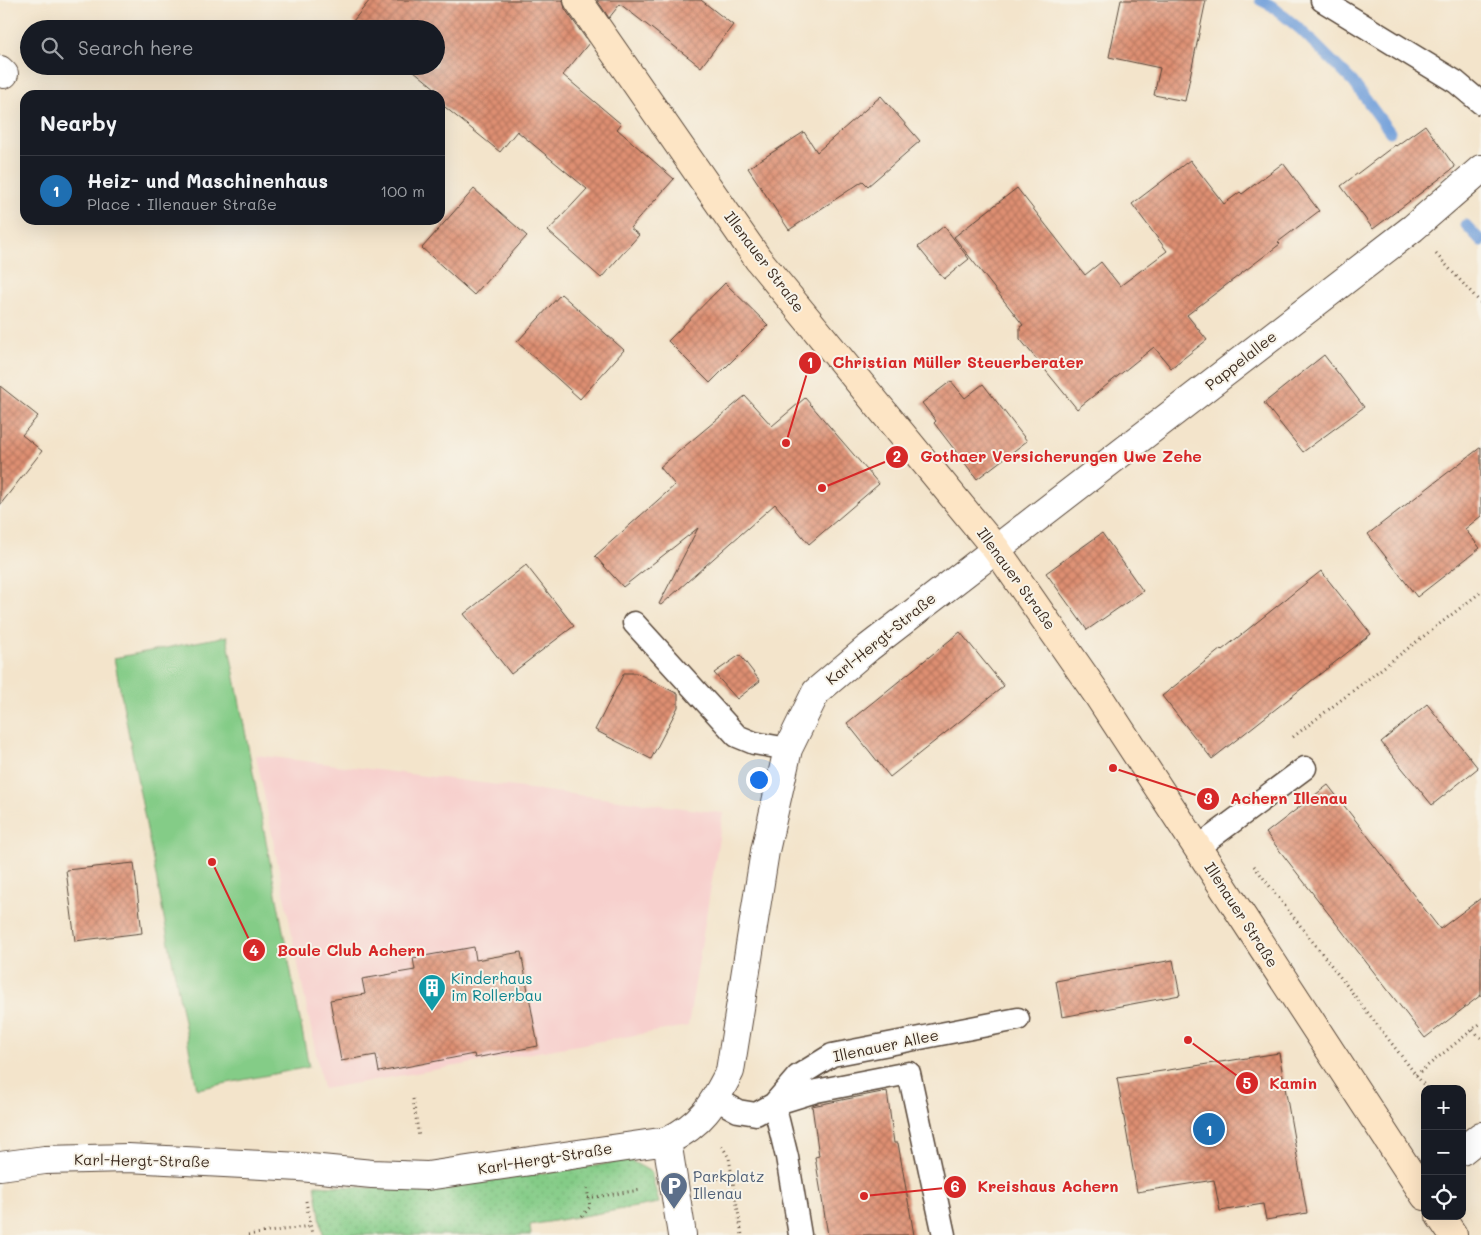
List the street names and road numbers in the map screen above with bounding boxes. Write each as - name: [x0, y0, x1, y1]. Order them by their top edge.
- street label: Illenauer Straße: [720, 207, 809, 316]
- street label: Pappelallee: [1201, 326, 1280, 394]
- street label: Illenauer Straße: [973, 523, 1061, 633]
- street label: Karl-Hergt-Straße: [821, 588, 939, 689]
- street label: Illenauer Straße: [1200, 858, 1283, 971]
- street label: Illenauer Allee: [831, 1024, 940, 1066]
- street label: Karl-Hergt-Straße: [476, 1138, 614, 1179]
- street label: Karl-Hergt-Straße: [74, 1149, 210, 1171]

